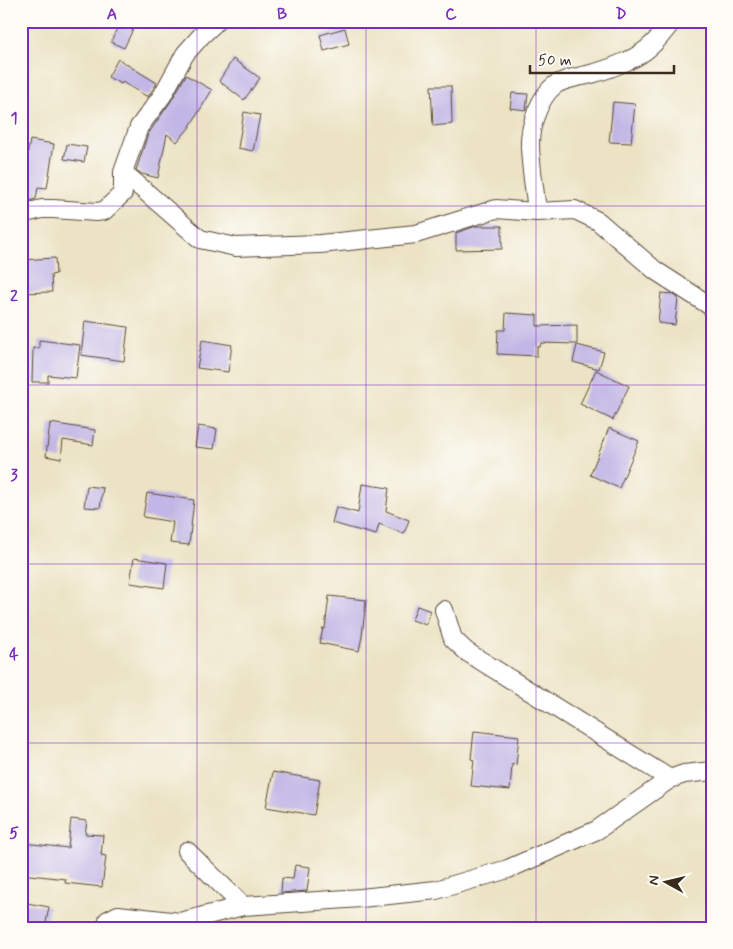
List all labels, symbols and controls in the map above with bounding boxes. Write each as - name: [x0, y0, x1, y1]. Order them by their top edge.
- text: A: [107, 4, 117, 25]
- text: B: [277, 4, 287, 25]
- text: C: [445, 4, 457, 25]
- text: D: [615, 4, 627, 25]
- scale bar: [530, 42, 674, 74]
- text: 50 m: [538, 51, 572, 71]
- text: 1: [10, 108, 18, 129]
- text: 2: [10, 286, 18, 307]
- text: 3: [10, 465, 18, 486]
- text: 4: [9, 644, 19, 665]
- text: 5: [9, 823, 19, 844]
- north arrow: [640, 856, 690, 906]
- text: N: [645, 874, 664, 886]

